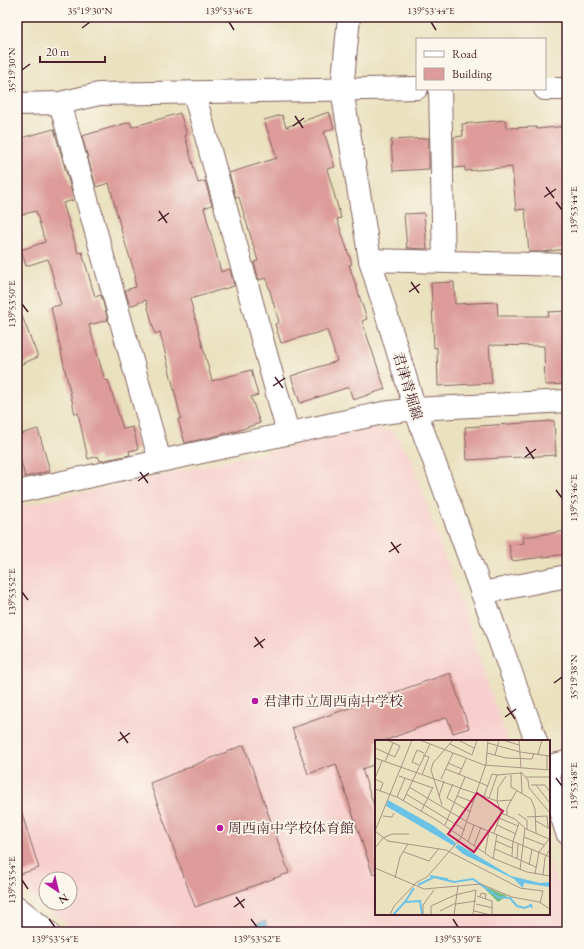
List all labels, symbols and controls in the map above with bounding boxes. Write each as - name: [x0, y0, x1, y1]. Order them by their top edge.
- text: 35°19'30"N: [68, 4, 113, 17]
- text: 139°53'46"E: [205, 4, 253, 17]
- text: 139°53'44"E: [407, 4, 455, 17]
- scale bar: [40, 38, 105, 64]
- legend: [416, 38, 546, 90]
- text: 20 m: [46, 44, 70, 60]
- text: Road: [452, 46, 478, 62]
- text: 35°19'30"N: [5, 47, 18, 92]
- text: Building: [452, 66, 493, 82]
- text: 139°53'44"E: [567, 186, 580, 234]
- text: 139°53'50"E: [5, 280, 18, 328]
- street label: 君津青堀線: [389, 350, 427, 422]
- text: 139°53'46"E: [567, 474, 580, 522]
- text: 139°53'52"E: [5, 568, 18, 616]
- text: 35°19'38"N: [567, 654, 580, 699]
- place label: 君津市立周西南中学校: [263, 692, 403, 710]
- marker: 君津市立周西南中学校: [250, 696, 260, 706]
- inset map: [375, 740, 550, 915]
- text: 139°53'48"E: [567, 762, 580, 810]
- place label: 周西南中学校体育館: [228, 819, 354, 837]
- marker: 周西南中学校体育館: [215, 823, 225, 833]
- text: 139°53'54"E: [5, 856, 18, 904]
- north arrow: [38, 871, 78, 911]
- text: N: [56, 891, 71, 908]
- text: 139°53'54"E: [31, 932, 79, 945]
- text: 139°53'52"E: [233, 932, 281, 945]
- text: 139°53'50"E: [434, 932, 482, 945]

